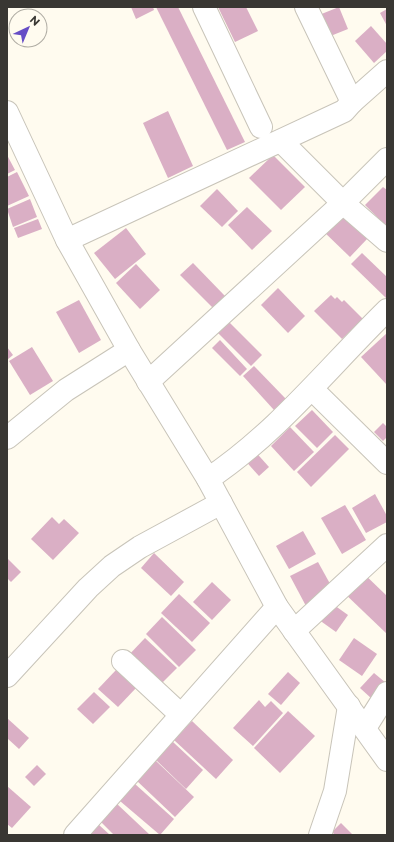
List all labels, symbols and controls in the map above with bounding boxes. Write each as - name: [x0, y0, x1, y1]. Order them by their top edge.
- north arrow: [8, 8, 48, 48]
- text: N: [27, 13, 43, 29]

